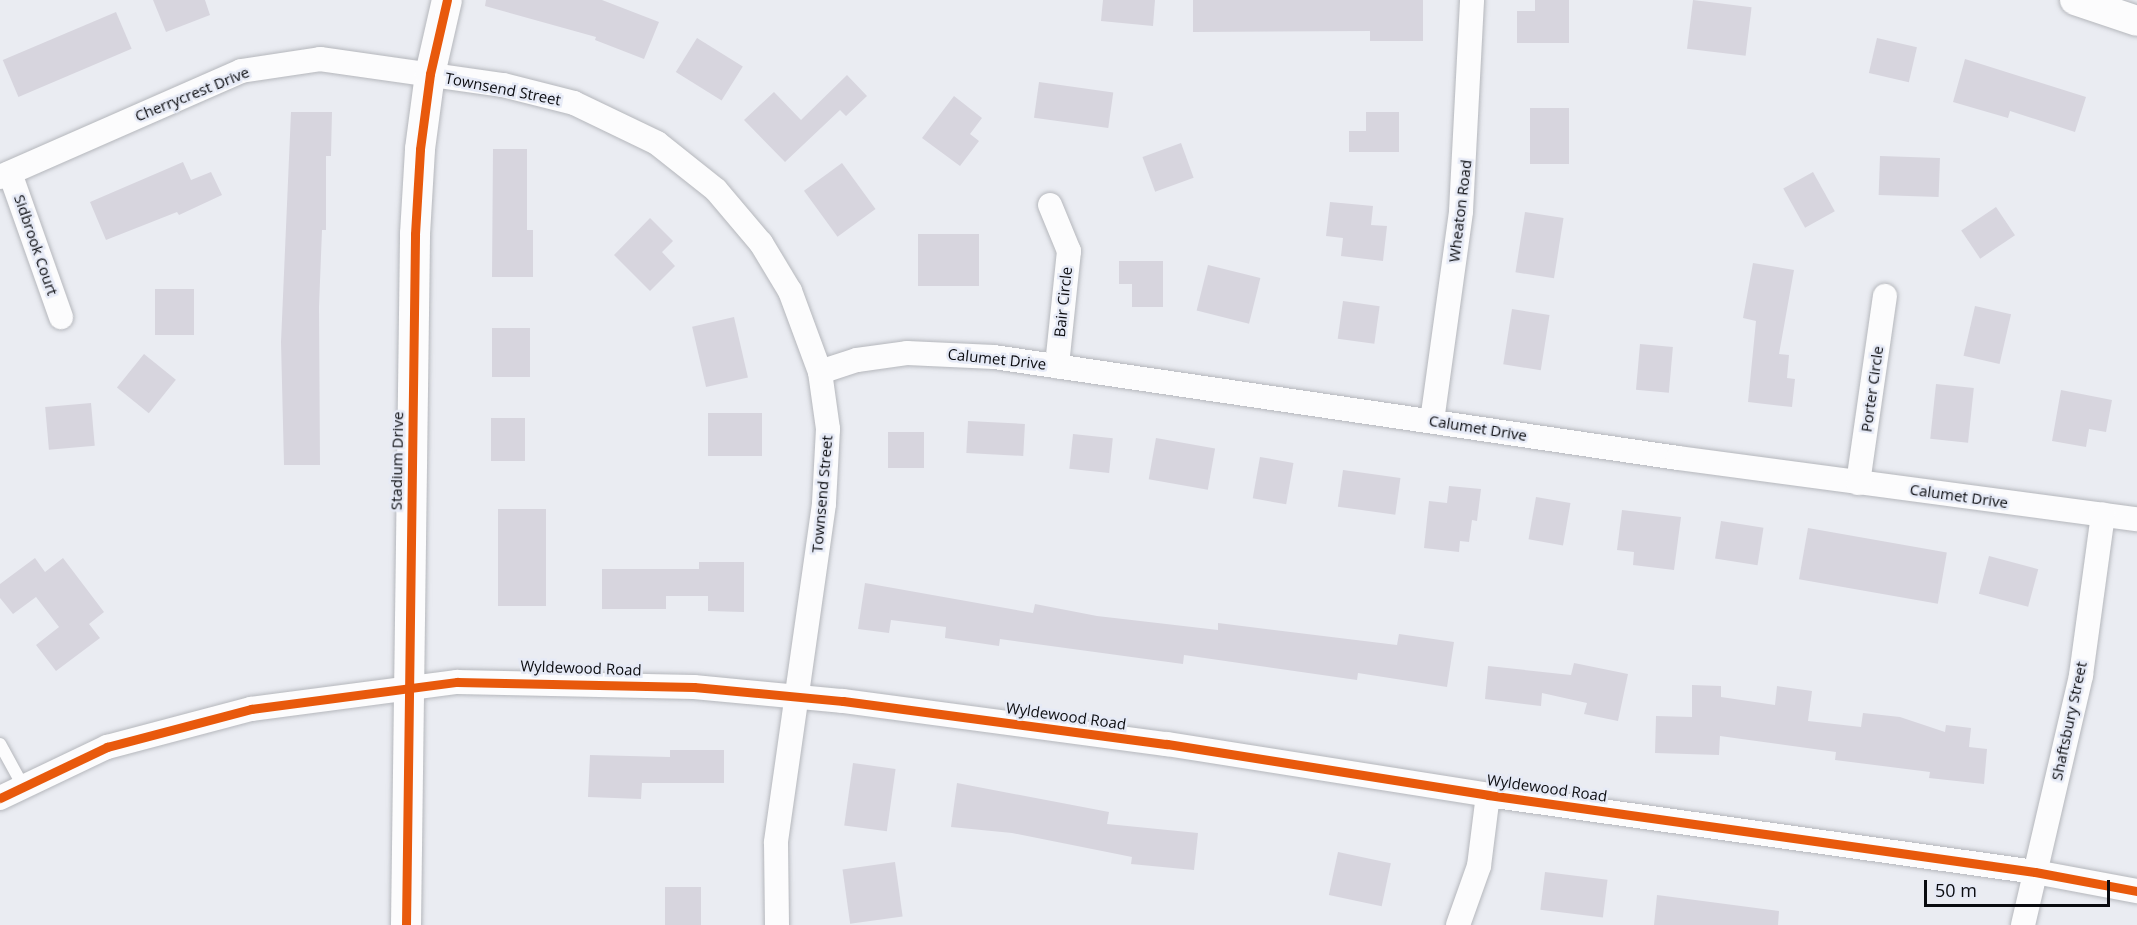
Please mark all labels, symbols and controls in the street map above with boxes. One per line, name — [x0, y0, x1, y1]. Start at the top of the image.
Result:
street label: Cherrycrest Drive — [132, 63, 252, 125]
street label: Townsend Street — [443, 69, 563, 109]
street label: Wheaton Road — [1445, 159, 1475, 263]
street label: Sidbrook Court — [10, 192, 62, 298]
street label: Bair Circle — [1050, 266, 1076, 338]
street label: Calumet Drive — [947, 345, 1047, 373]
street label: Porter Circle — [1857, 345, 1887, 433]
street label: Calumet Drive — [1428, 411, 1528, 445]
street label: Stadium Drive — [387, 412, 407, 510]
street label: Townsend Street — [808, 435, 836, 553]
street label: Calumet Drive — [1909, 480, 2009, 512]
street label: Wyldewood Road — [520, 657, 642, 679]
street label: Shaftsbury Street — [2048, 660, 2090, 782]
street label: Wyldewood Road — [1005, 699, 1127, 733]
street label: Wyldewood Road — [1486, 771, 1608, 805]
scale bar — [1927, 868, 2113, 906]
text: 50 m — [1935, 878, 1977, 902]

